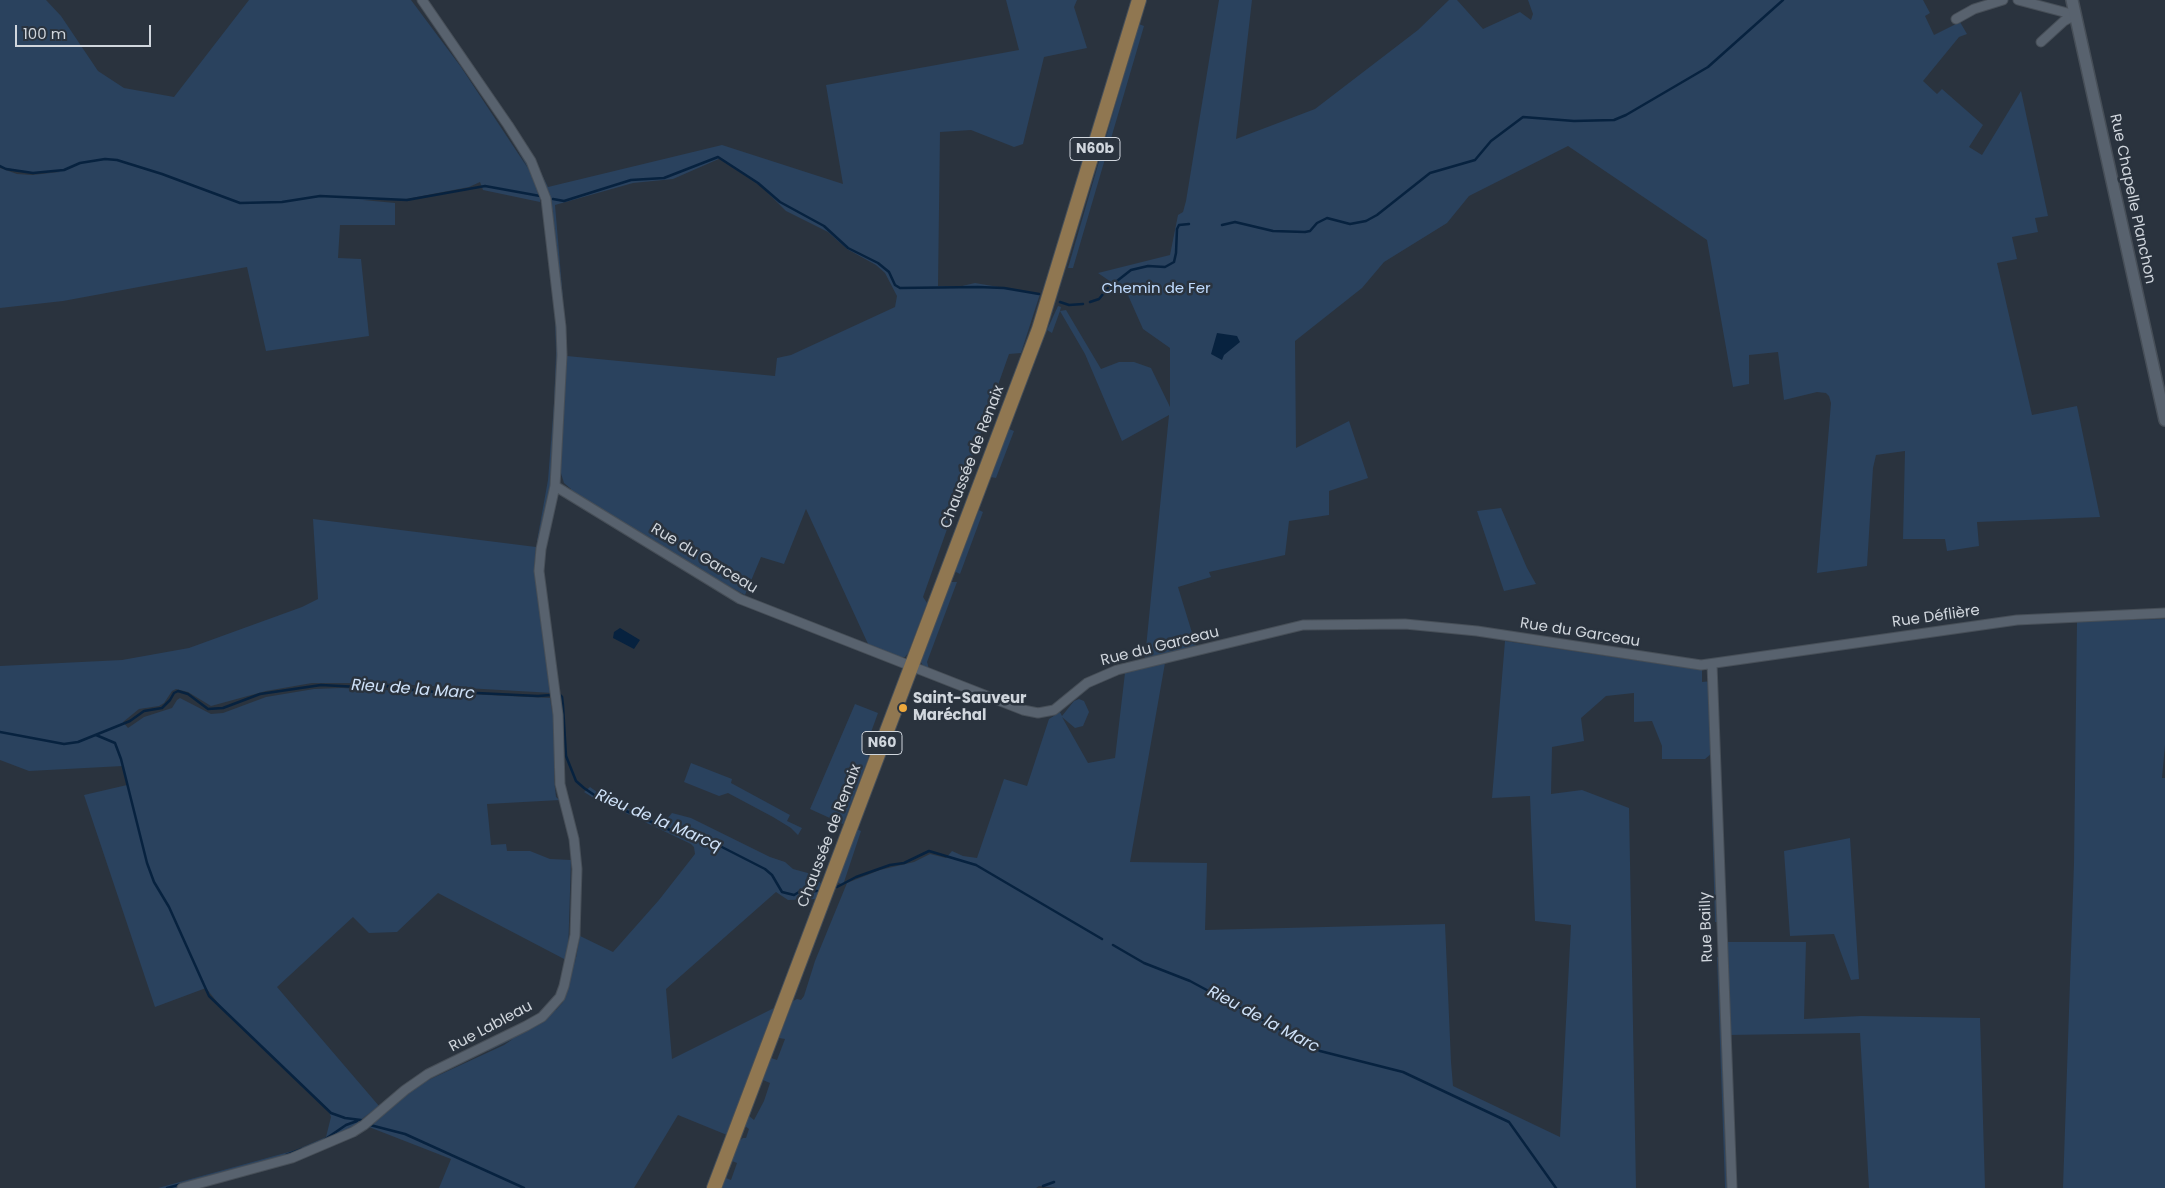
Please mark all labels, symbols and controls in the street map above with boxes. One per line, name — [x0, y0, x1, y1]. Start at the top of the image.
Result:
scale bar — [18, 15, 154, 47]
text: 100 m — [23, 23, 66, 44]
street label: Rue Chapelle Planchon — [2105, 112, 2159, 286]
road number: N60b — [1070, 138, 1120, 160]
park label: Chemin de Fer — [1101, 280, 1211, 298]
street label: Chaussée de Renaix — [937, 383, 1009, 531]
street label: Rue du Garceau — [647, 520, 761, 598]
street label: Rue Déflière — [1891, 602, 1981, 632]
street label: Rue du Garceau — [1519, 615, 1641, 651]
street label: Rue du Garceau — [1099, 624, 1221, 670]
water label: Rieu de la Marc — [351, 676, 475, 704]
place label: Saint-Sauveur Maréchal — [913, 690, 1026, 725]
marker: Saint-Sauveur Maréchal — [897, 702, 909, 714]
road number: N60 — [862, 731, 902, 754]
street label: Chaussée de Renaix — [794, 762, 866, 910]
water label: Rieu de la Marcq — [592, 786, 724, 856]
street label: Rue Bailly — [1697, 891, 1717, 963]
water label: Rieu de la Marc — [1204, 982, 1322, 1058]
street label: Rue Lableau — [446, 998, 536, 1056]

